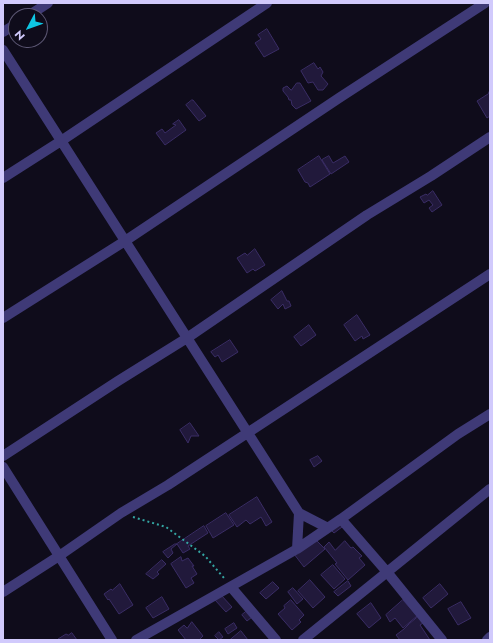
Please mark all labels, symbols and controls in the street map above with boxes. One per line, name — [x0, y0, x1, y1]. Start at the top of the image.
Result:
north arrow — [8, 8, 48, 48]
text: N — [11, 27, 29, 44]

